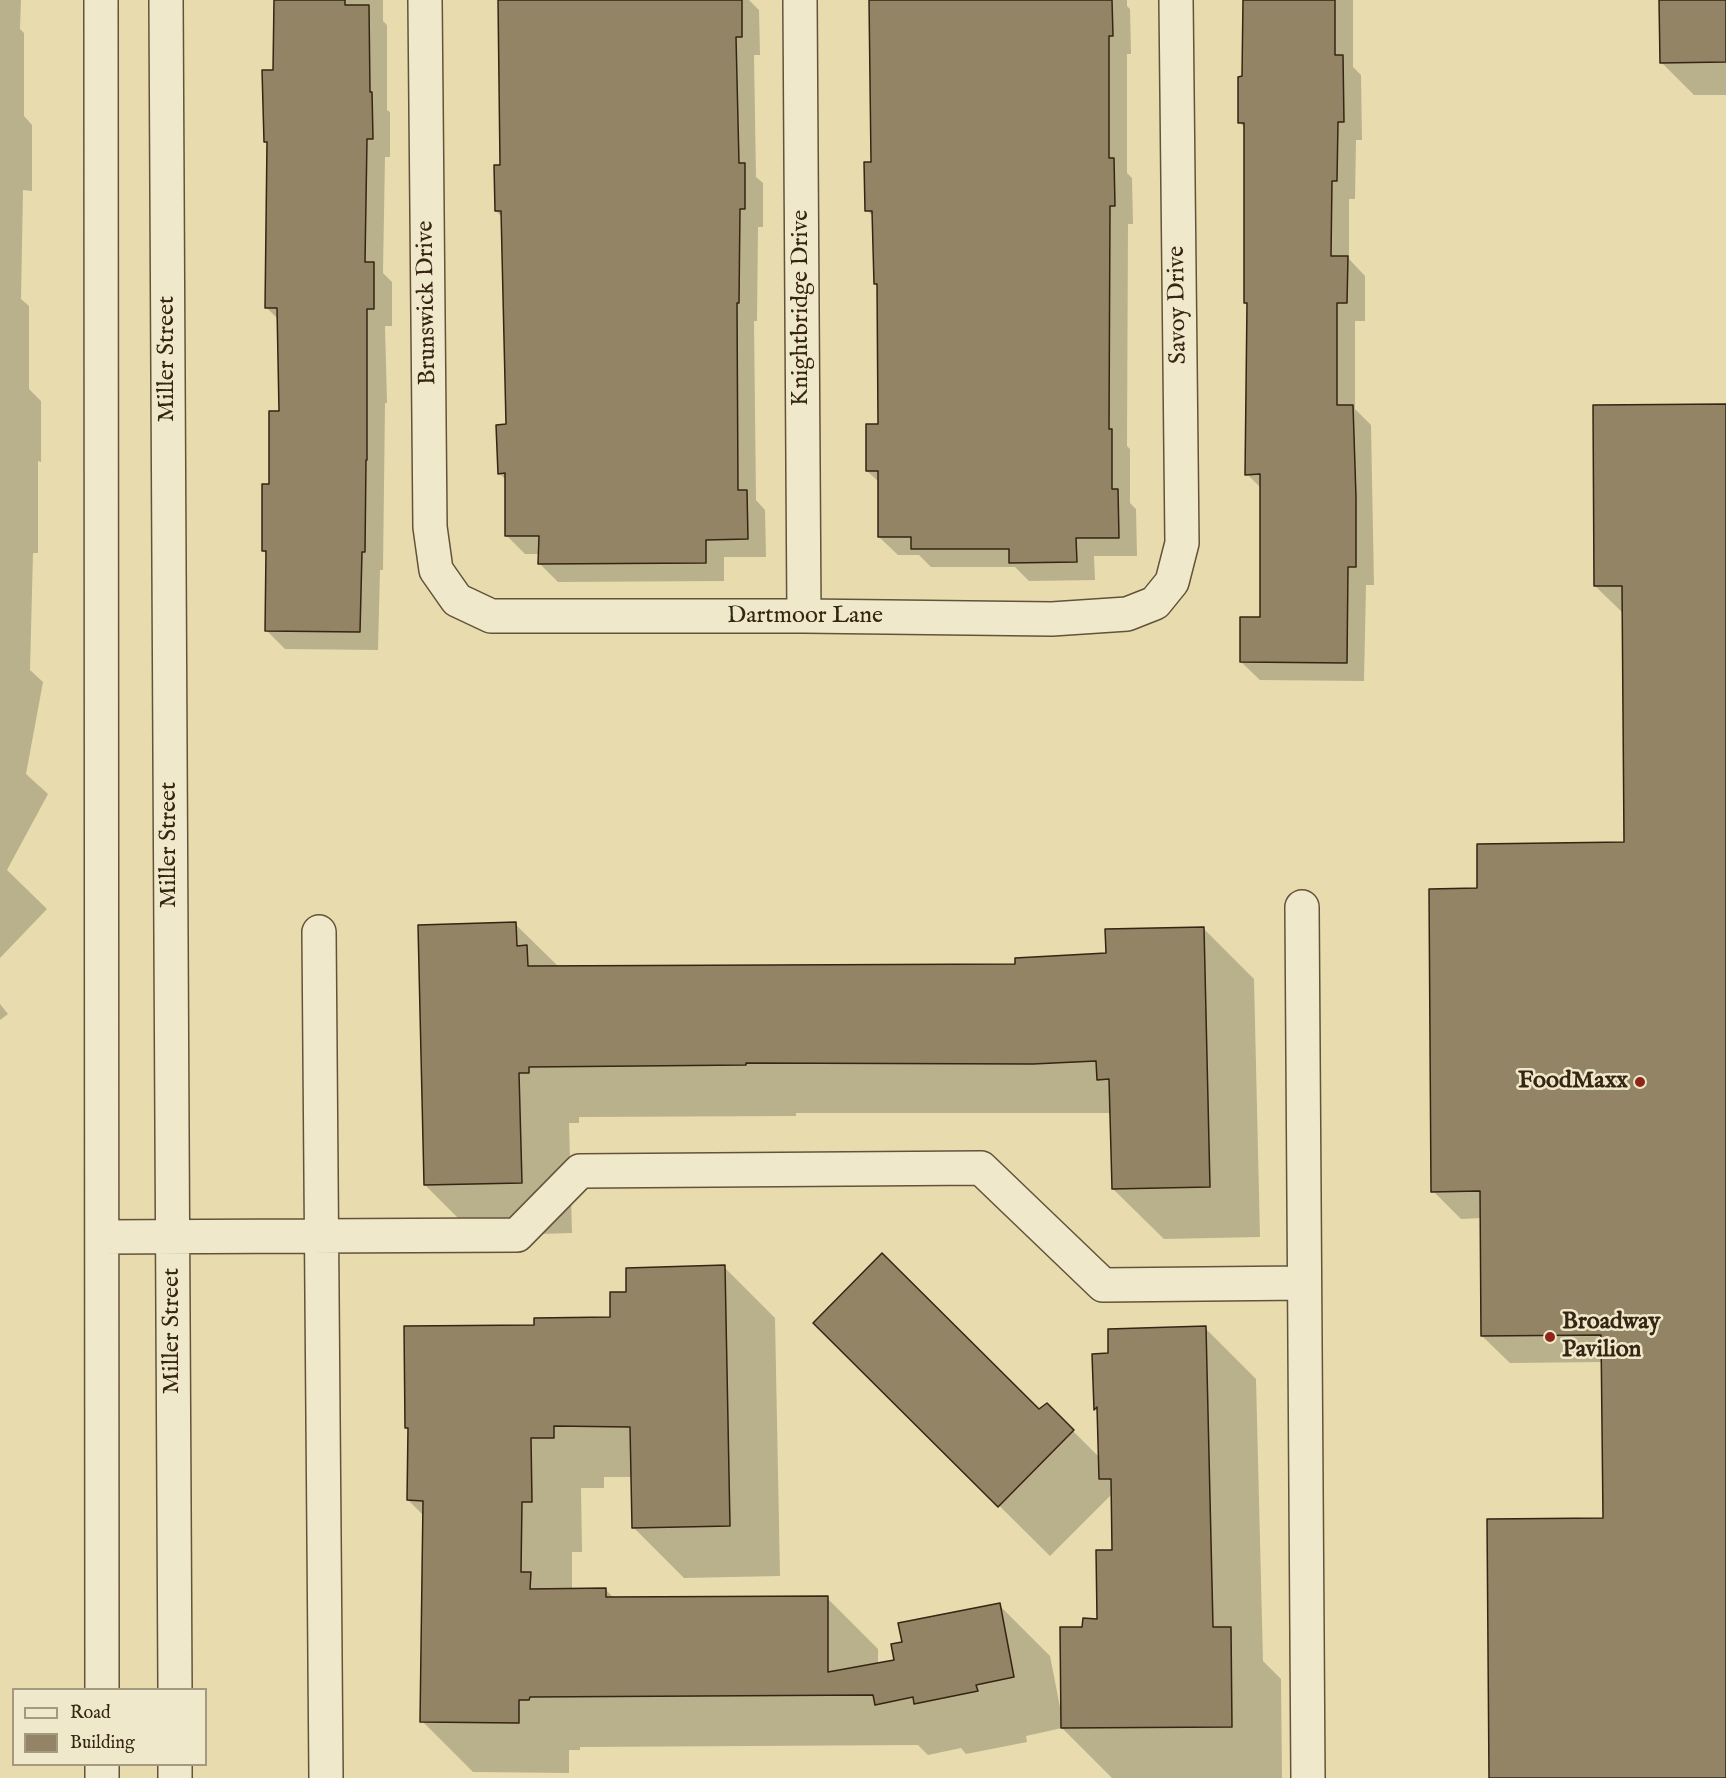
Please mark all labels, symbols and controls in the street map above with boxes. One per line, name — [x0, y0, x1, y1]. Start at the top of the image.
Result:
street label: Knightbridge Drive — [788, 210, 816, 406]
street label: Brunswick Drive — [412, 220, 444, 386]
street label: Savoy Drive — [1164, 245, 1194, 365]
street label: Miller Street — [154, 296, 182, 422]
street label: Dartmoor Lane — [727, 603, 883, 631]
street label: Miller Street — [156, 782, 184, 908]
place label: FoodMaxx — [1518, 1068, 1628, 1096]
marker: FoodMaxx — [1633, 1075, 1647, 1089]
street label: Miller Street — [159, 1268, 187, 1394]
place label: Broadway Pavilion — [1562, 1309, 1660, 1365]
marker: Broadway Pavilion — [1543, 1330, 1557, 1344]
legend — [12, 1688, 207, 1766]
text: Road — [70, 1702, 111, 1725]
text: Building — [70, 1732, 135, 1755]

